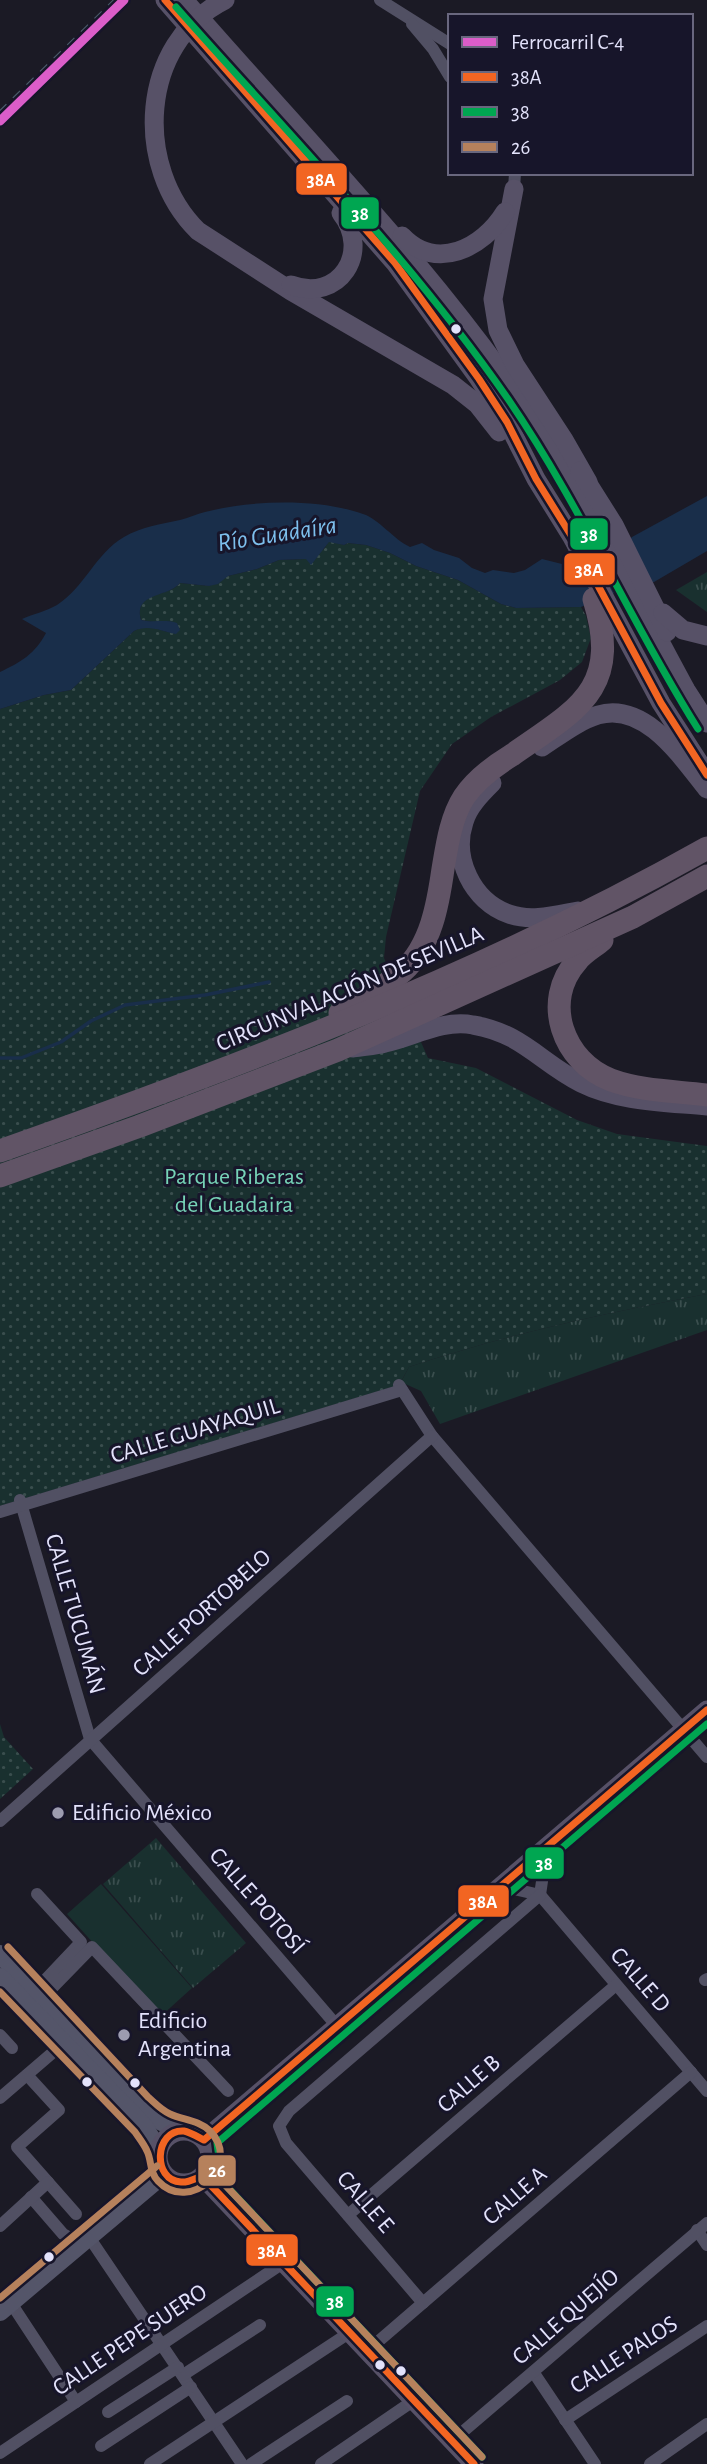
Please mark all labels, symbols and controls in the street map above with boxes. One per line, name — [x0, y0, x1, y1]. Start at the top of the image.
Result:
legend — [448, 14, 693, 175]
text: Ferrocarril C-4 — [511, 32, 624, 53]
text: 38A — [511, 67, 542, 88]
text: 38 — [511, 102, 530, 123]
text: 26 — [511, 137, 530, 158]
line badge: 38A — [295, 162, 348, 196]
text: 38A — [307, 171, 336, 190]
line badge: 38 — [340, 196, 380, 230]
text: 38 — [351, 205, 369, 224]
unlabelled marker — [449, 322, 463, 336]
water label: Río Guadaíra — [216, 512, 338, 556]
line badge: 38 — [569, 517, 609, 551]
text: 38 — [580, 526, 598, 545]
line badge: 38A — [563, 552, 616, 586]
text: 38A — [575, 561, 604, 580]
street label: CIRCUNVALACIÓN DE SEVILLA — [212, 920, 487, 1056]
park label: Parque Riberas del Guadaira — [164, 1165, 304, 1217]
street label: CALLE GUAYAQUIL — [108, 1394, 282, 1468]
street label: CALLE TUCUMÁN — [41, 1531, 111, 1697]
street label: CALLE PORTOBELO — [128, 1545, 276, 1681]
place label: Edificio México — [72, 1801, 212, 1825]
marker: Edificio México — [50, 1805, 66, 1821]
street label: CALLE POTOSÍ — [205, 1842, 311, 1959]
line badge: 38 — [524, 1846, 565, 1880]
text: 38 — [535, 1855, 553, 1874]
line badge: 38A — [457, 1884, 510, 1918]
text: 38A — [469, 1893, 498, 1912]
street label: CALLE D — [606, 1943, 674, 2017]
place label: Edificio Argentina — [138, 2009, 231, 2061]
marker: Edificio Argentina — [116, 2027, 132, 2043]
street label: CALLE B — [433, 2050, 505, 2118]
unlabelled marker — [80, 2075, 94, 2089]
unlabelled marker — [128, 2076, 142, 2090]
line badge: 26 — [197, 2154, 237, 2187]
text: 26 — [208, 2162, 226, 2181]
street label: CALLE A — [479, 2162, 552, 2230]
street label: CALLE E — [332, 2166, 398, 2238]
line badge: 38A — [245, 2233, 299, 2267]
text: 38A — [258, 2242, 287, 2261]
unlabelled marker — [42, 2250, 56, 2264]
street label: CALLE QUEJÍO — [507, 2263, 624, 2370]
street label: CALLE PEPE SUERO — [49, 2280, 211, 2400]
line badge: 38 — [315, 2285, 355, 2318]
text: 38 — [326, 2293, 344, 2312]
street label: CALLE PALOS — [566, 2312, 682, 2398]
unlabelled marker — [373, 2358, 387, 2372]
unlabelled marker — [394, 2364, 408, 2378]

